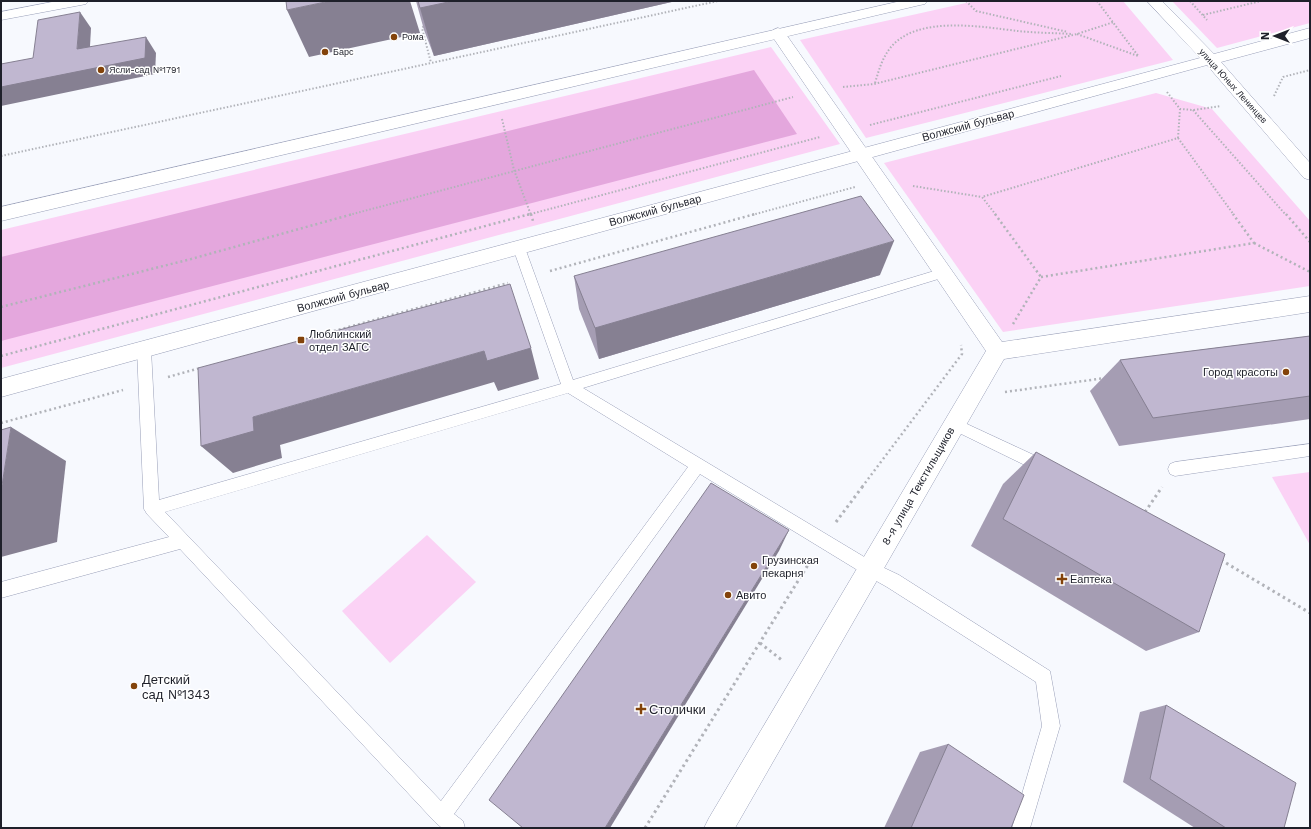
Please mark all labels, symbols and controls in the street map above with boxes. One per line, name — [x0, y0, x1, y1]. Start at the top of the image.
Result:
north arrow — [1255, 16, 1295, 56]
marker: Рома — [389, 32, 399, 42]
place label: Рома — [402, 32, 424, 42]
text: N — [1259, 32, 1272, 40]
marker: Барс — [320, 47, 330, 57]
place label: Барс — [333, 47, 354, 57]
street label: улица Юных Ленинцев — [1197, 47, 1269, 125]
marker: Ясли-сад №1791 — [96, 65, 106, 75]
place label: Ясли-сад №1791 — [109, 65, 180, 75]
street label: Волжский бульвар — [921, 107, 1016, 144]
street label: Волжский бульвар — [608, 192, 703, 229]
street label: Волжский бульвар — [296, 278, 391, 315]
place label: Люблинский отдел ЗАГС — [309, 328, 372, 354]
marker: Люблинский отдел ЗАГС — [296, 335, 306, 345]
place label: Город красоты — [1203, 366, 1278, 379]
marker: Город красоты — [1281, 367, 1291, 377]
street label: 8-я улица Текстильщиков — [879, 425, 958, 548]
place label: Грузинская пекарня — [762, 554, 819, 580]
marker: Грузинская пекарня — [749, 561, 759, 571]
place label: Еаптека — [1070, 573, 1112, 586]
marker: Еаптека — [1057, 574, 1067, 584]
place label: Авито — [736, 589, 766, 602]
marker: Авито — [723, 590, 733, 600]
place label: Детский сад №1343 — [142, 672, 210, 702]
marker: Детский сад №1343 — [129, 681, 139, 691]
place label: Столички — [649, 702, 706, 717]
marker: Столички — [636, 704, 646, 714]

